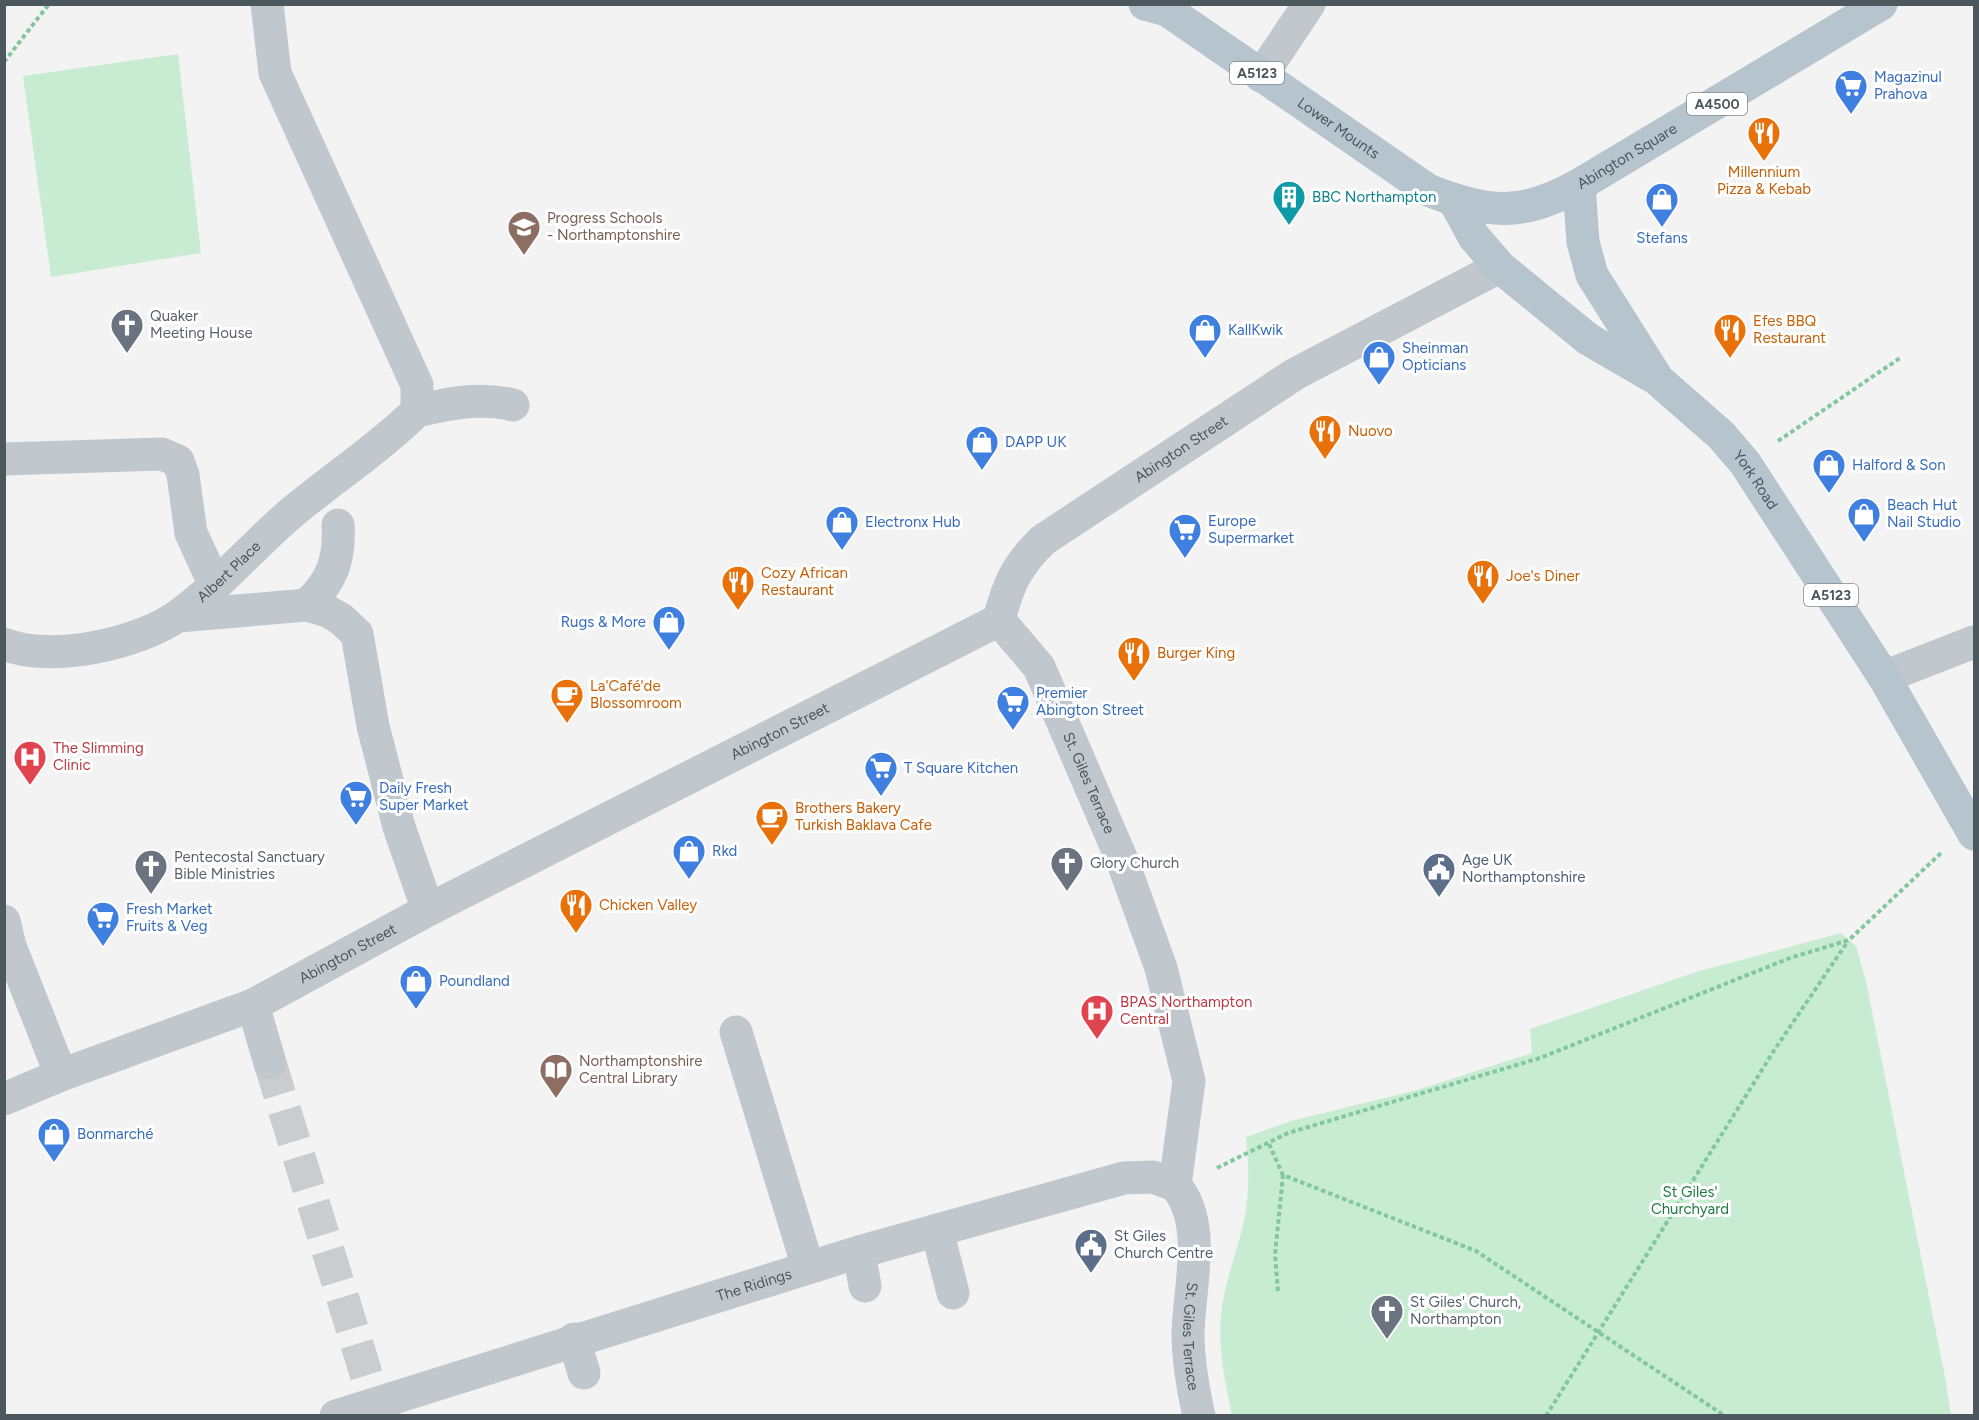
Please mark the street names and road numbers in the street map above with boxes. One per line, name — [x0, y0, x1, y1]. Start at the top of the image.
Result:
road number: A5123 — [1230, 62, 1284, 84]
road number: A4500 — [1687, 93, 1747, 115]
street label: Lower Mounts — [1294, 94, 1383, 163]
street label: Abington Square — [1574, 119, 1680, 193]
street label: Abington Street — [1131, 412, 1231, 486]
street label: York Road — [1729, 447, 1782, 513]
street label: Albert Place — [193, 537, 264, 606]
road number: A5123 — [1804, 584, 1858, 606]
street label: Abington Street — [728, 699, 832, 764]
street label: St. Giles Terrace — [1059, 730, 1119, 836]
street label: Abington Street — [296, 920, 400, 987]
street label: The Ridings — [714, 1265, 794, 1305]
street label: St. Giles Terrace — [1179, 1281, 1203, 1392]

